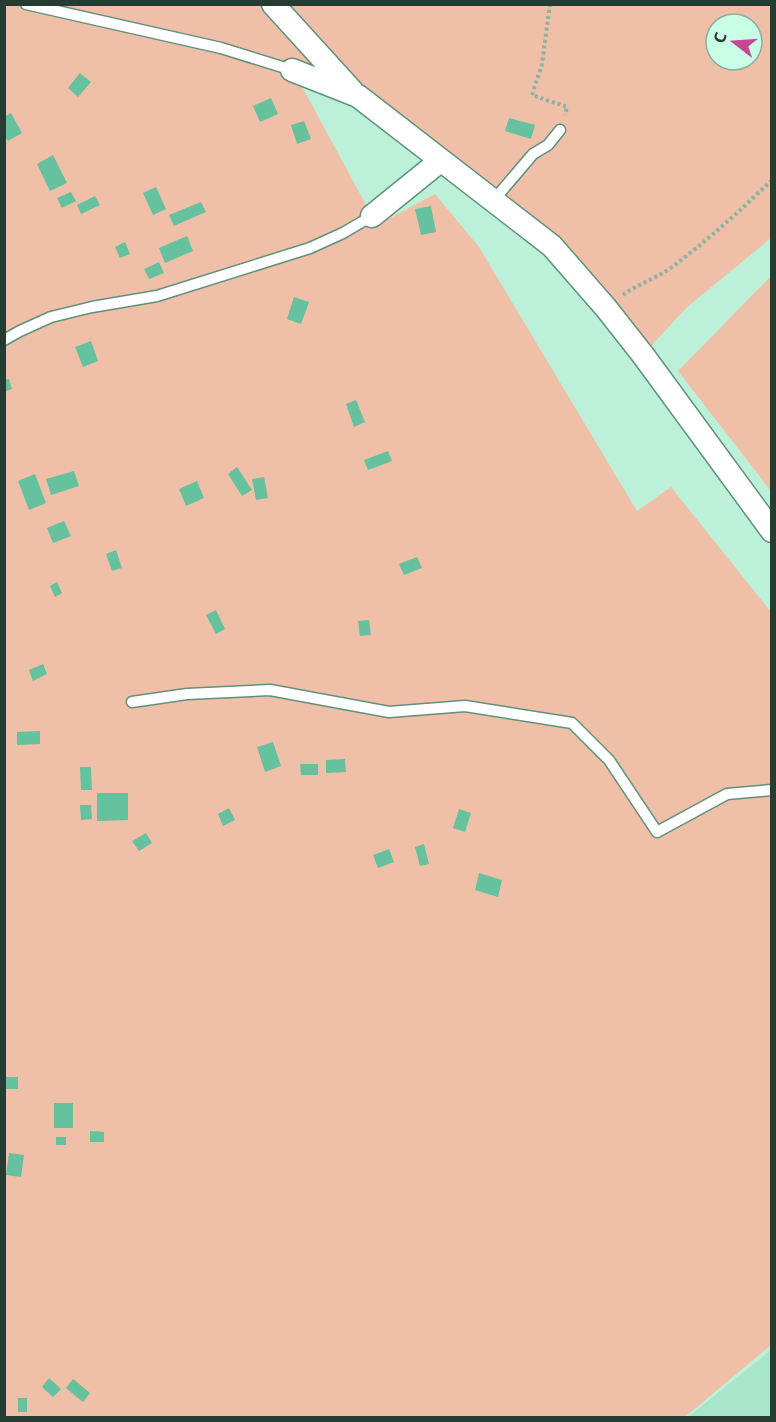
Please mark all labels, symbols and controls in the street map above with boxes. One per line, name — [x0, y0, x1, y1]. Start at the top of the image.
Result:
north arrow — [704, 12, 764, 72]
text: С — [708, 29, 732, 46]

